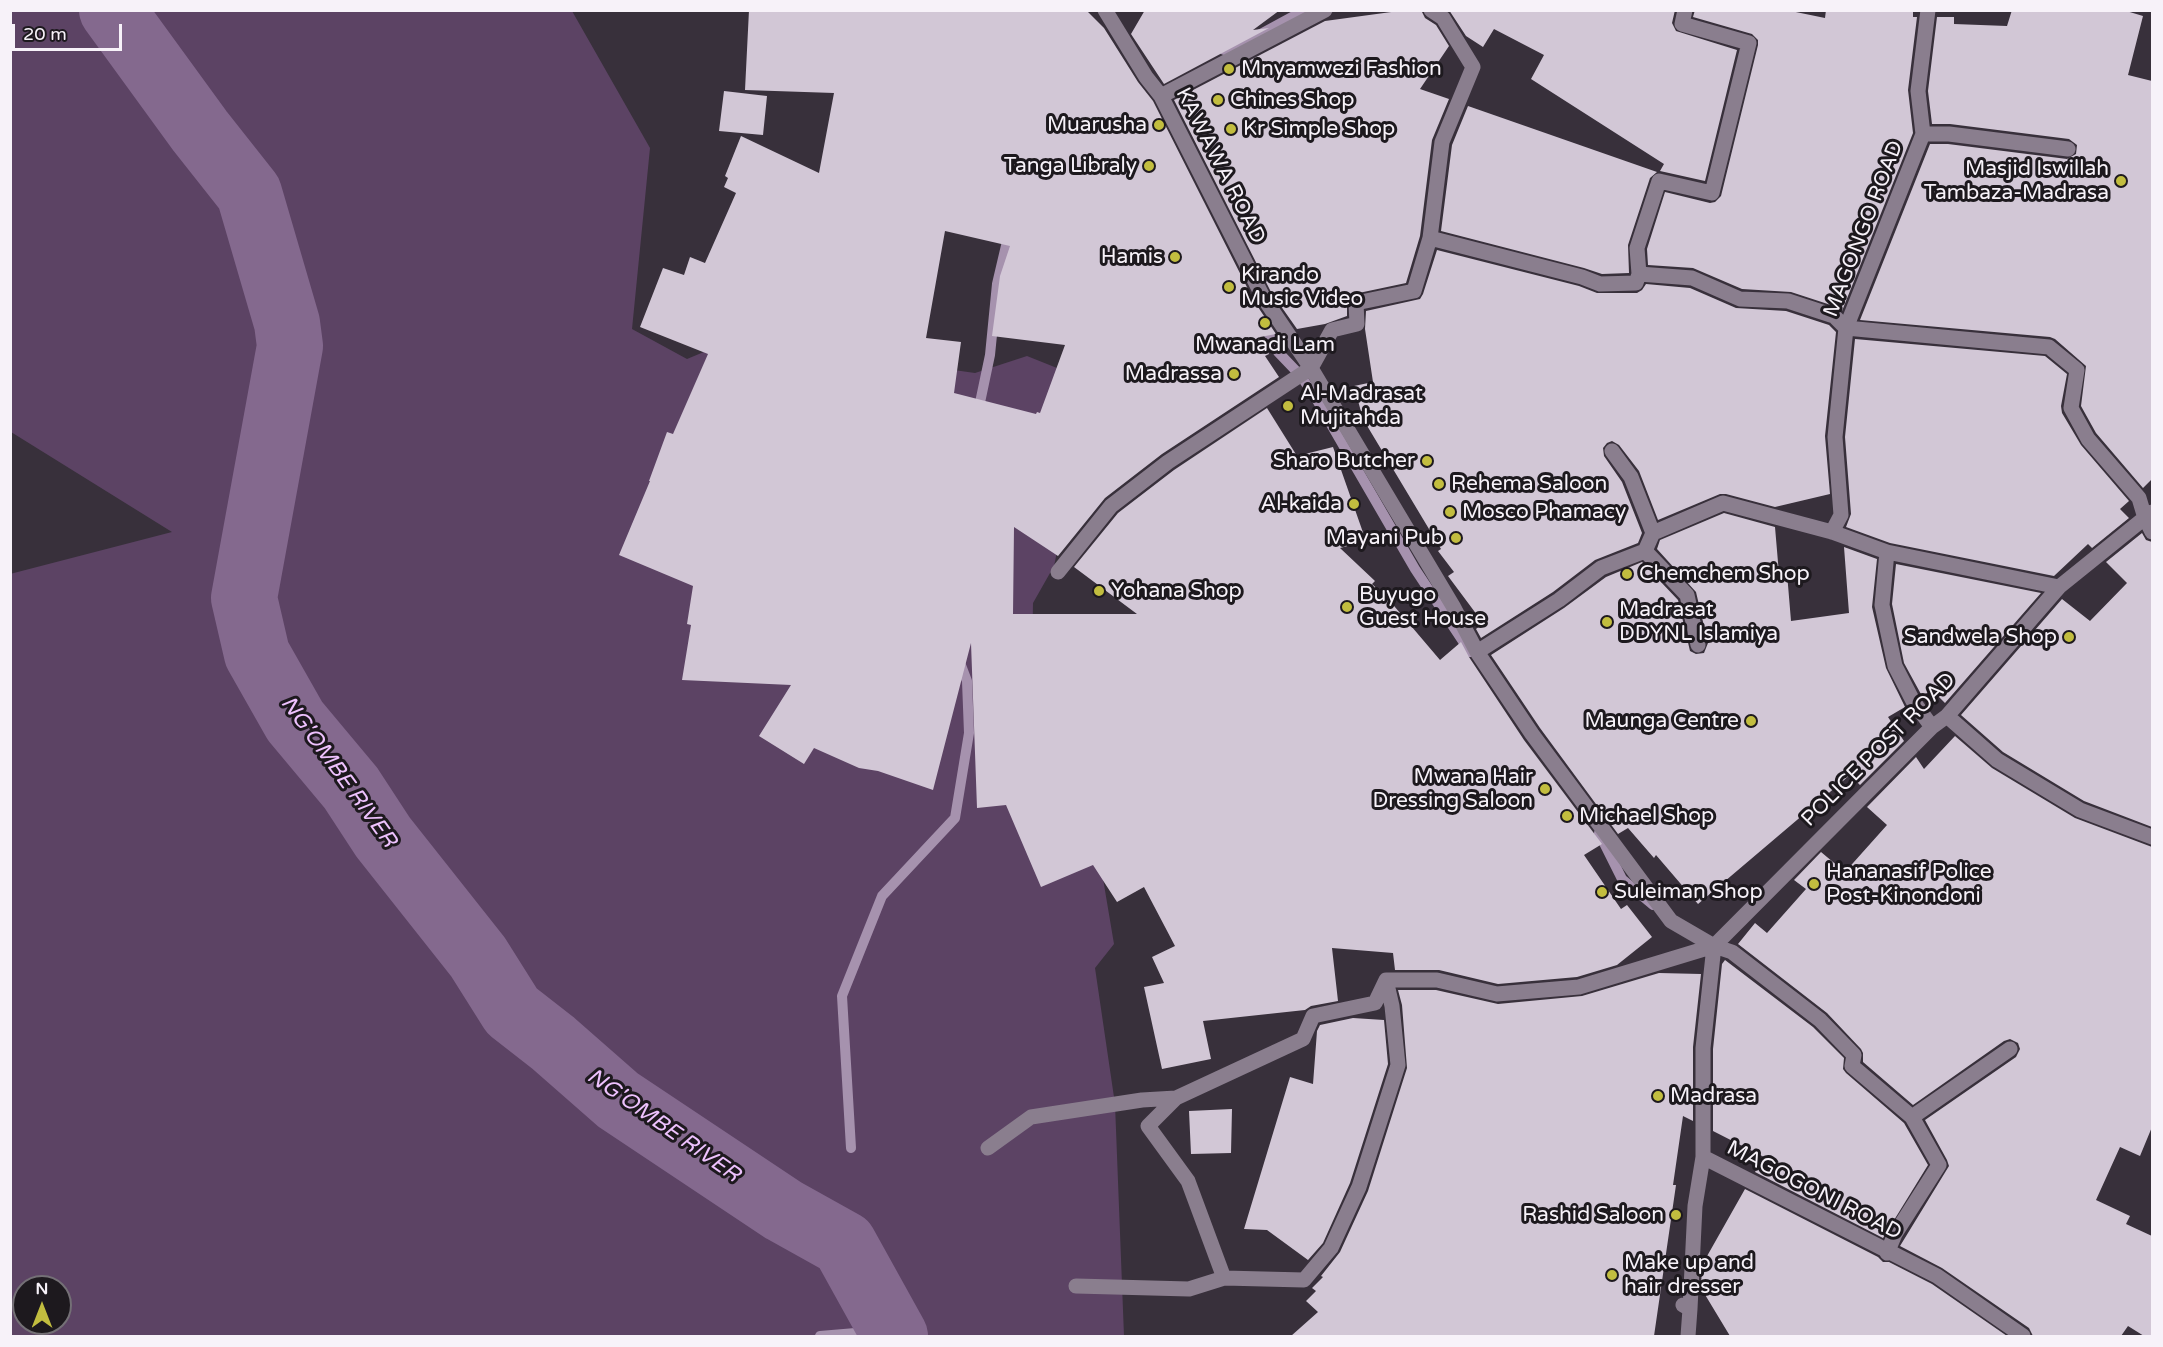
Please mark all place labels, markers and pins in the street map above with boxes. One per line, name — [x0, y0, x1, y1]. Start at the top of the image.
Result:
place label: Mnyamwezi Fashion — [1241, 56, 1442, 82]
marker: Mnyamwezi Fashion — [1222, 62, 1236, 76]
place label: Chines Shop — [1230, 87, 1354, 113]
marker: Chines Shop — [1211, 93, 1225, 107]
place label: Muarusha — [1047, 112, 1147, 138]
place label: Kr Simple Shop — [1243, 116, 1395, 142]
marker: Muarusha — [1152, 118, 1166, 132]
marker: Kr Simple Shop — [1224, 122, 1238, 136]
place label: Tanga Libraly — [1004, 153, 1137, 179]
place label: Masjid Iswillah Tambaza-Madrasa — [1924, 156, 2109, 206]
marker: Tanga Libraly — [1142, 159, 1156, 173]
marker: Masjid Iswillah Tambaza-Madrasa — [2114, 174, 2128, 188]
place label: Hamis — [1101, 244, 1163, 270]
marker: Hamis — [1168, 250, 1182, 264]
place label: Kirando Music Video — [1241, 262, 1363, 312]
marker: Kirando Music Video — [1222, 280, 1236, 294]
marker: Mwanadi Lam — [1258, 316, 1272, 330]
place label: Mwanadi Lam — [1195, 332, 1335, 358]
place label: Madrassa — [1125, 361, 1222, 387]
marker: Madrassa — [1227, 367, 1241, 381]
place label: Al-Madrasat Mujitahda — [1300, 381, 1423, 431]
marker: Al-Madrasat Mujitahda — [1281, 399, 1295, 413]
place label: Sharo Butcher — [1273, 448, 1415, 474]
marker: Sharo Butcher — [1420, 454, 1434, 468]
place label: Rehema Saloon — [1451, 471, 1607, 497]
marker: Rehema Saloon — [1432, 477, 1446, 491]
place label: Al-kaida — [1261, 491, 1342, 517]
marker: Al-kaida — [1347, 497, 1361, 511]
place label: Mosco Phamacy — [1462, 499, 1626, 525]
marker: Mosco Phamacy — [1443, 505, 1457, 519]
place label: Mayani Pub — [1326, 525, 1444, 551]
marker: Mayani Pub — [1449, 531, 1463, 545]
place label: Chemchem Shop — [1639, 561, 1810, 587]
marker: Chemchem Shop — [1620, 567, 1634, 581]
place label: Yohana Shop — [1111, 578, 1242, 604]
place label: Buyugo Guest House — [1359, 582, 1486, 632]
marker: Yohana Shop — [1092, 584, 1106, 598]
place label: Madrasat DDYNL Islamiya — [1619, 597, 1778, 647]
marker: Buyugo Guest House — [1340, 600, 1354, 614]
marker: Madrasat DDYNL Islamiya — [1600, 615, 1614, 629]
place label: Sandwela Shop — [1904, 624, 2057, 650]
marker: Sandwela Shop — [2062, 630, 2076, 644]
place label: Maunga Centre — [1585, 708, 1739, 734]
marker: Maunga Centre — [1744, 714, 1758, 728]
place label: Mwana Hair Dressing Saloon — [1373, 764, 1533, 814]
marker: Mwana Hair Dressing Saloon — [1538, 782, 1552, 796]
place label: Michael Shop — [1579, 803, 1714, 829]
marker: Michael Shop — [1560, 809, 1574, 823]
place label: Hananasif Police Post-Kinondoni — [1826, 859, 1992, 909]
marker: Hananasif Police Post-Kinondoni — [1807, 877, 1821, 891]
place label: Suleiman Shop — [1614, 879, 1763, 905]
marker: Suleiman Shop — [1595, 885, 1609, 899]
place label: Madrasa — [1670, 1083, 1757, 1109]
marker: Madrasa — [1651, 1089, 1665, 1103]
place label: Rashid Saloon — [1522, 1202, 1664, 1228]
marker: Rashid Saloon — [1669, 1208, 1683, 1222]
place label: Make up and hair dresser — [1624, 1250, 1754, 1300]
marker: Make up and hair dresser — [1605, 1268, 1619, 1282]

